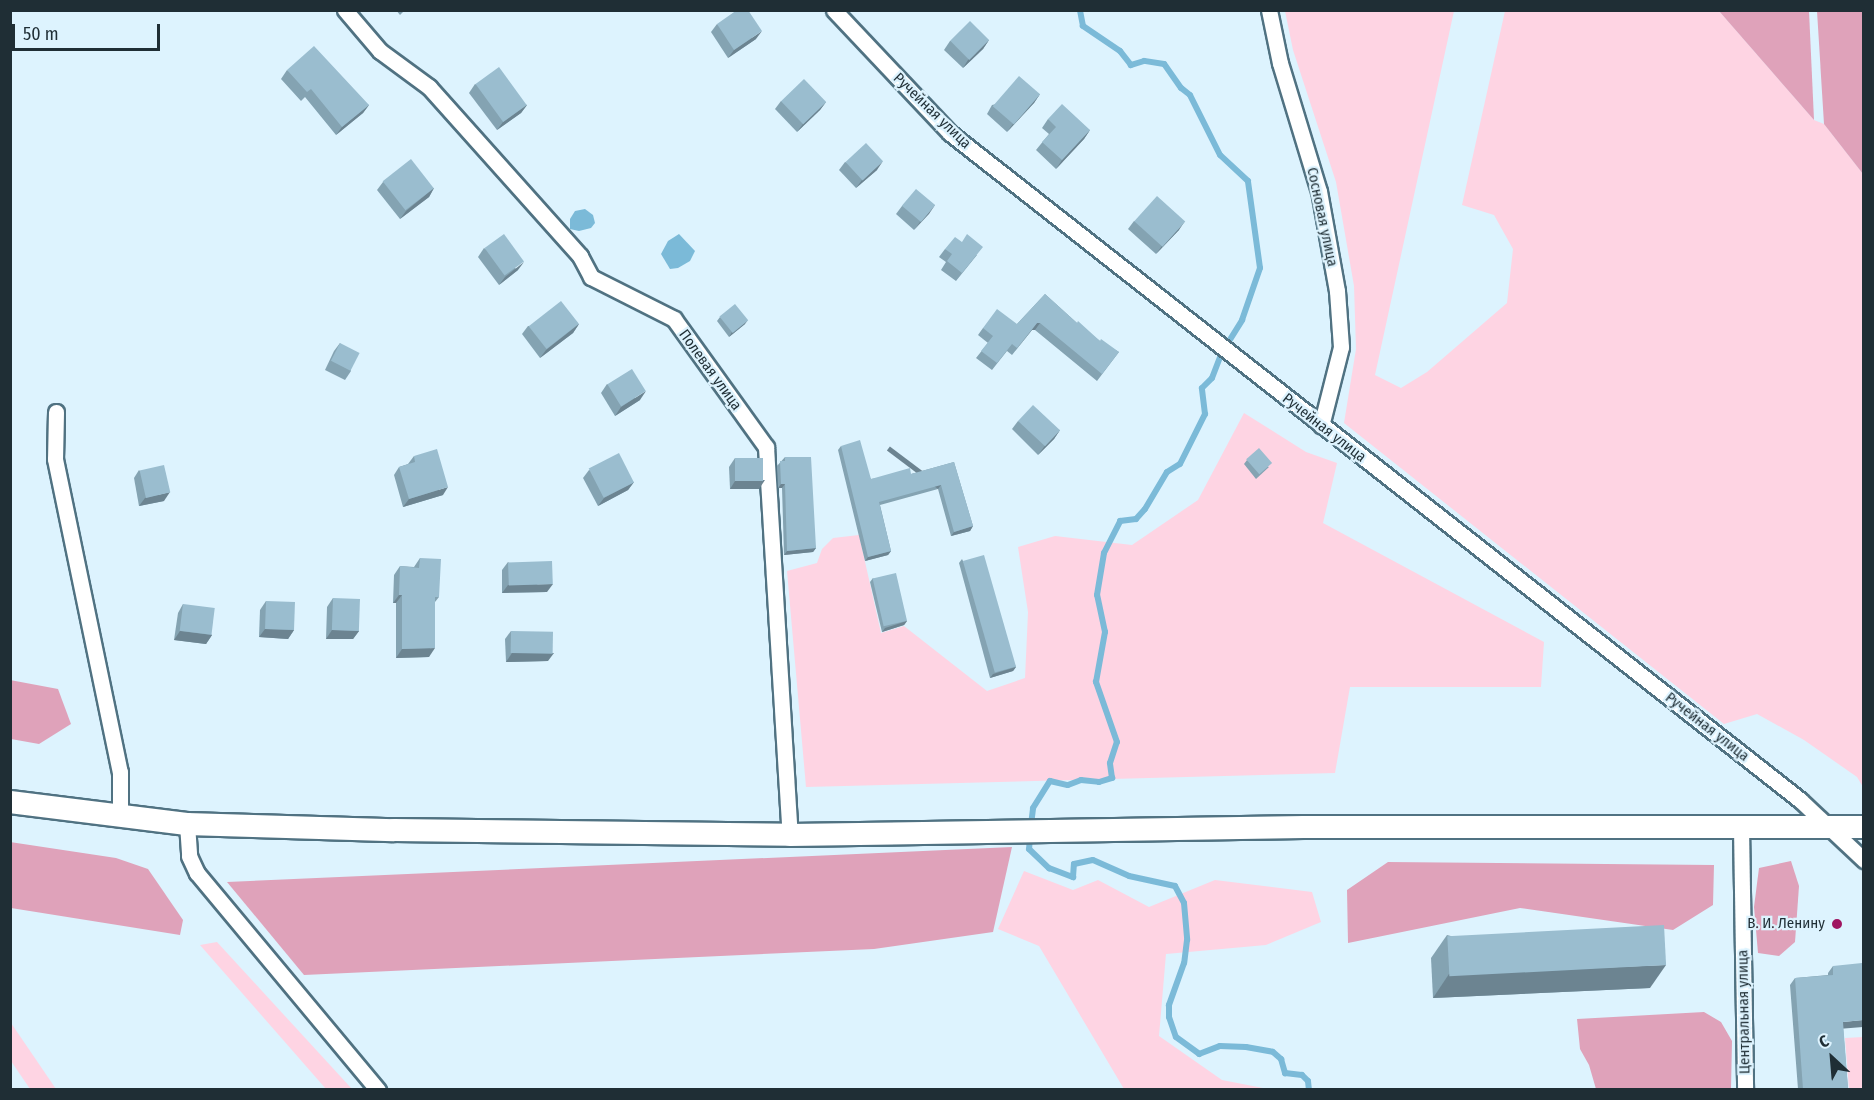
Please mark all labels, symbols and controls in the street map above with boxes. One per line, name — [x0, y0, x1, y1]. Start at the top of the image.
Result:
scale bar — [15, 12, 164, 50]
text: 50 m — [23, 23, 59, 45]
street label: Ручейная улица — [889, 69, 975, 153]
street label: Сосновая улица — [1303, 166, 1341, 268]
street label: Полевая улица — [675, 326, 745, 414]
street label: Ручейная улица — [1279, 390, 1369, 466]
street label: Ручейная улица — [1662, 689, 1752, 765]
place label: В. И. Ленину — [1747, 915, 1825, 933]
marker: В. И. Ленину — [1830, 917, 1844, 931]
street label: Центральная улица — [1734, 950, 1754, 1074]
north arrow — [1802, 1028, 1862, 1088]
text: С — [1816, 1031, 1832, 1052]

